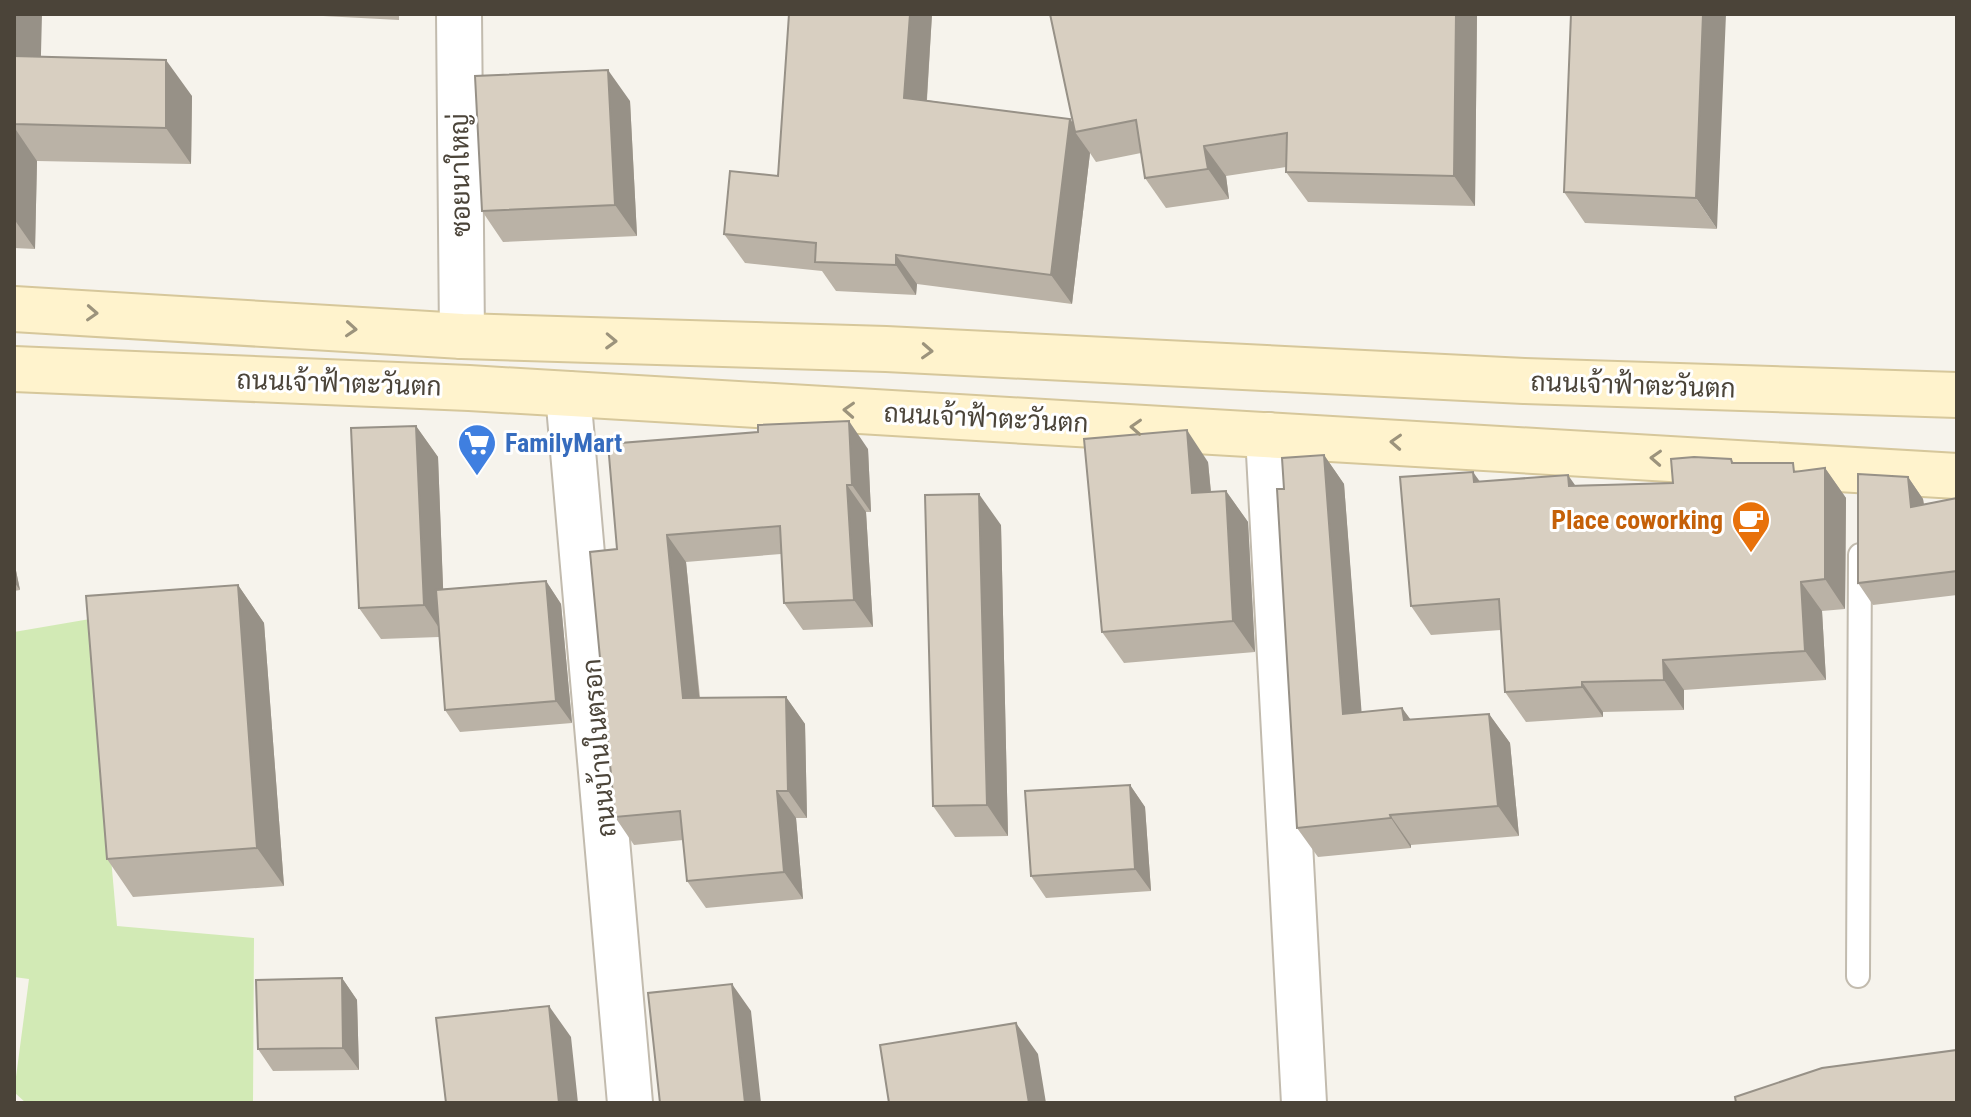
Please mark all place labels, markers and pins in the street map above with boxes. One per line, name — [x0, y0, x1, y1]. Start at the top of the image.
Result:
supermarket icon: FamilyMart — [456, 422, 498, 477]
place label: FamilyMart — [505, 428, 622, 458]
cafe icon: Place coworking — [1730, 499, 1772, 554]
place label: Place coworking — [1551, 505, 1723, 535]

